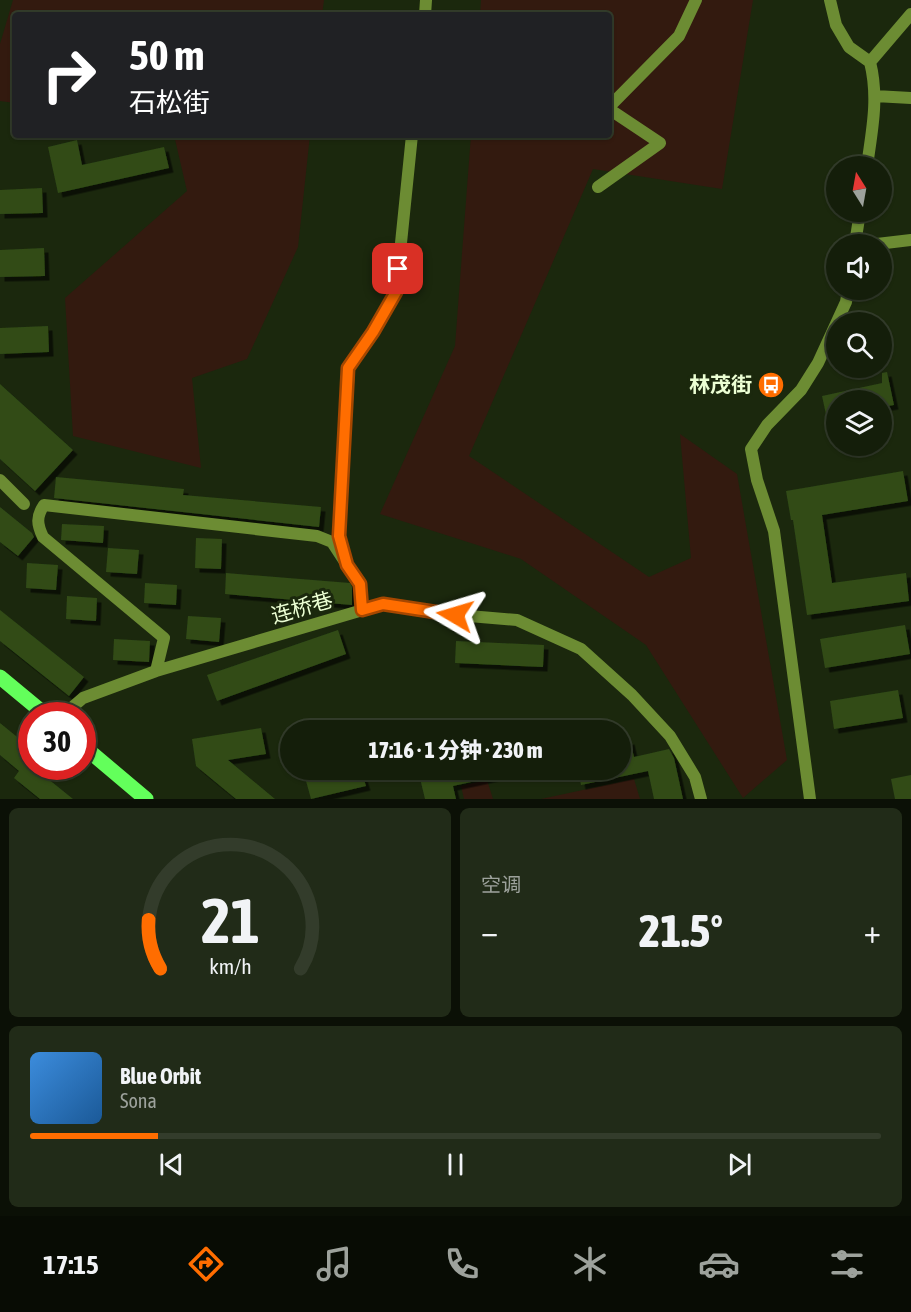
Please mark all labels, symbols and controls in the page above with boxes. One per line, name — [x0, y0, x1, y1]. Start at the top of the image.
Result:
text: 50 m — [129, 31, 204, 79]
icon: right — [30, 36, 108, 114]
text: 石松街 — [129, 87, 210, 118]
north arrow — [826, 156, 892, 222]
map controls — [826, 156, 892, 456]
button: sound — [826, 234, 892, 300]
pin — [372, 243, 423, 294]
icon: arrive — [381, 252, 414, 285]
button: search — [826, 312, 892, 378]
bus stop icon: 林茂街 — [756, 370, 786, 400]
place label: 林茂街 — [689, 372, 752, 396]
button: layers — [826, 390, 892, 456]
position arrow — [423, 583, 487, 647]
street label: 连桥巷 — [268, 587, 335, 627]
speed limit sign: 30 — [18, 702, 96, 780]
text: 17:16 · 1 分钟 · 230 m — [369, 737, 542, 763]
text: 空调 — [481, 873, 521, 896]
text: 21 — [201, 885, 259, 956]
text: 21.5° — [639, 905, 723, 957]
text: − — [481, 912, 498, 950]
text: + — [864, 912, 881, 950]
text: km/h — [209, 955, 251, 980]
text: Blue Orbit — [120, 1063, 201, 1089]
text: Sona — [120, 1089, 157, 1112]
icon: previous — [155, 1148, 188, 1181]
icon: pause — [439, 1148, 472, 1181]
icon: next — [723, 1148, 756, 1181]
icon: directions — [185, 1243, 227, 1285]
icon: music — [313, 1243, 355, 1285]
icon: phone — [441, 1243, 483, 1285]
icon: climate — [569, 1243, 611, 1285]
icon: car — [698, 1243, 740, 1285]
icon: filters — [826, 1243, 868, 1285]
text: 17:15 — [43, 1249, 99, 1280]

